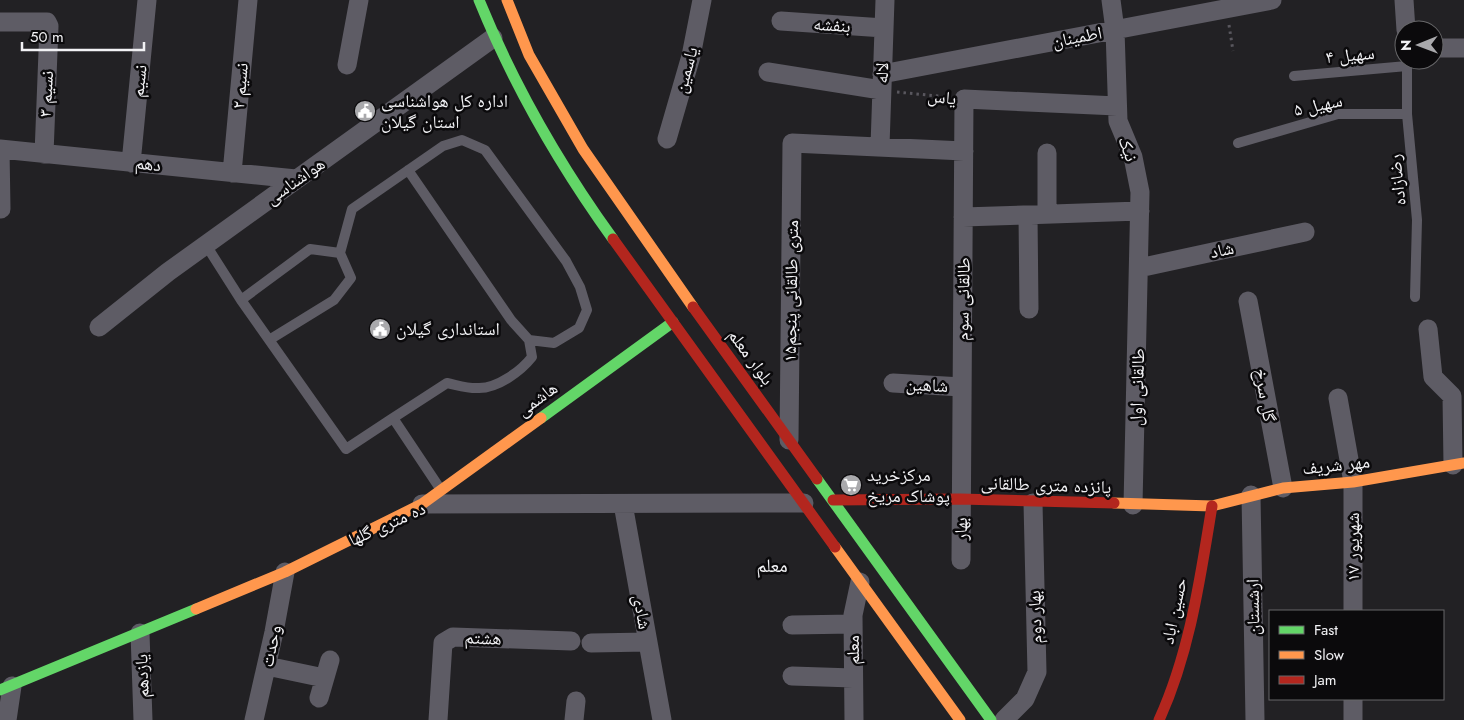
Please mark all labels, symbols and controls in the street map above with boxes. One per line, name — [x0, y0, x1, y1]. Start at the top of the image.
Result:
street label: بنفشه — [813, 11, 852, 39]
street label: اطمینان — [1050, 19, 1104, 55]
scale bar — [22, 20, 145, 52]
north arrow — [1394, 20, 1444, 70]
text: 50 m — [30, 26, 64, 48]
text: N — [1396, 39, 1416, 51]
street label: سهیل ۴ — [1324, 40, 1376, 70]
street label: یاسمین — [667, 44, 705, 96]
street label: نسیم ٢ — [225, 62, 255, 110]
street label: لاله — [869, 62, 895, 84]
street label: نسیم — [124, 63, 154, 99]
street label: نسیم ۳ — [32, 70, 60, 118]
street label: یاس — [926, 82, 958, 112]
street label: سهیل ۵ — [1291, 87, 1345, 123]
place label: اداره کل هواشناسی استان گیلان — [381, 88, 508, 135]
public building icon: اداره کل هواشناسی استان گیلان — [353, 99, 377, 123]
street label: نیک — [1111, 133, 1145, 165]
street label: دهم — [134, 150, 162, 178]
street label: هواشناسی — [260, 151, 330, 211]
street label: رضازاده — [1381, 153, 1413, 207]
street label: ۱۵متری طالقانی پنجم — [777, 220, 805, 362]
street label: شاد — [1208, 235, 1236, 265]
street label: طالقانی سوم — [949, 257, 977, 341]
place label: استانداری گیلان — [396, 316, 500, 342]
public building icon: استانداری گیلان — [368, 317, 392, 341]
street label: بلوار معلم — [722, 323, 780, 391]
street label: طالقانی اول — [1123, 348, 1151, 426]
street label: گل سرخ — [1248, 366, 1283, 424]
street label: شاهین — [905, 371, 949, 399]
street label: هاشمی — [511, 375, 563, 423]
street label: مهر شریف — [1301, 449, 1371, 481]
place label: مرکزخرید پوشاک مریخ — [867, 462, 950, 509]
street label: پانزده متری طالقانی — [980, 470, 1112, 500]
supermarket icon: مرکزخرید پوشاک مریخ — [839, 473, 863, 497]
street label: ده متری گلها — [344, 495, 430, 553]
street label: ۱۷ شهریور — [1340, 512, 1366, 582]
street label: بهار — [948, 517, 974, 542]
district label: معلم — [756, 552, 788, 579]
street label: حسین اباد — [1154, 576, 1194, 646]
street label: ارشستان — [1240, 578, 1266, 636]
street label: بهار دوم — [1021, 590, 1049, 644]
street label: شادی — [626, 593, 658, 631]
legend — [1269, 610, 1444, 700]
text: Fast — [1314, 619, 1338, 641]
street label: وحدت — [254, 623, 288, 669]
street label: هشتم — [464, 624, 502, 652]
street label: معلم — [840, 635, 866, 665]
text: Slow — [1314, 644, 1345, 666]
street label: یازدهم — [128, 654, 156, 698]
text: Jam — [1312, 669, 1337, 691]

